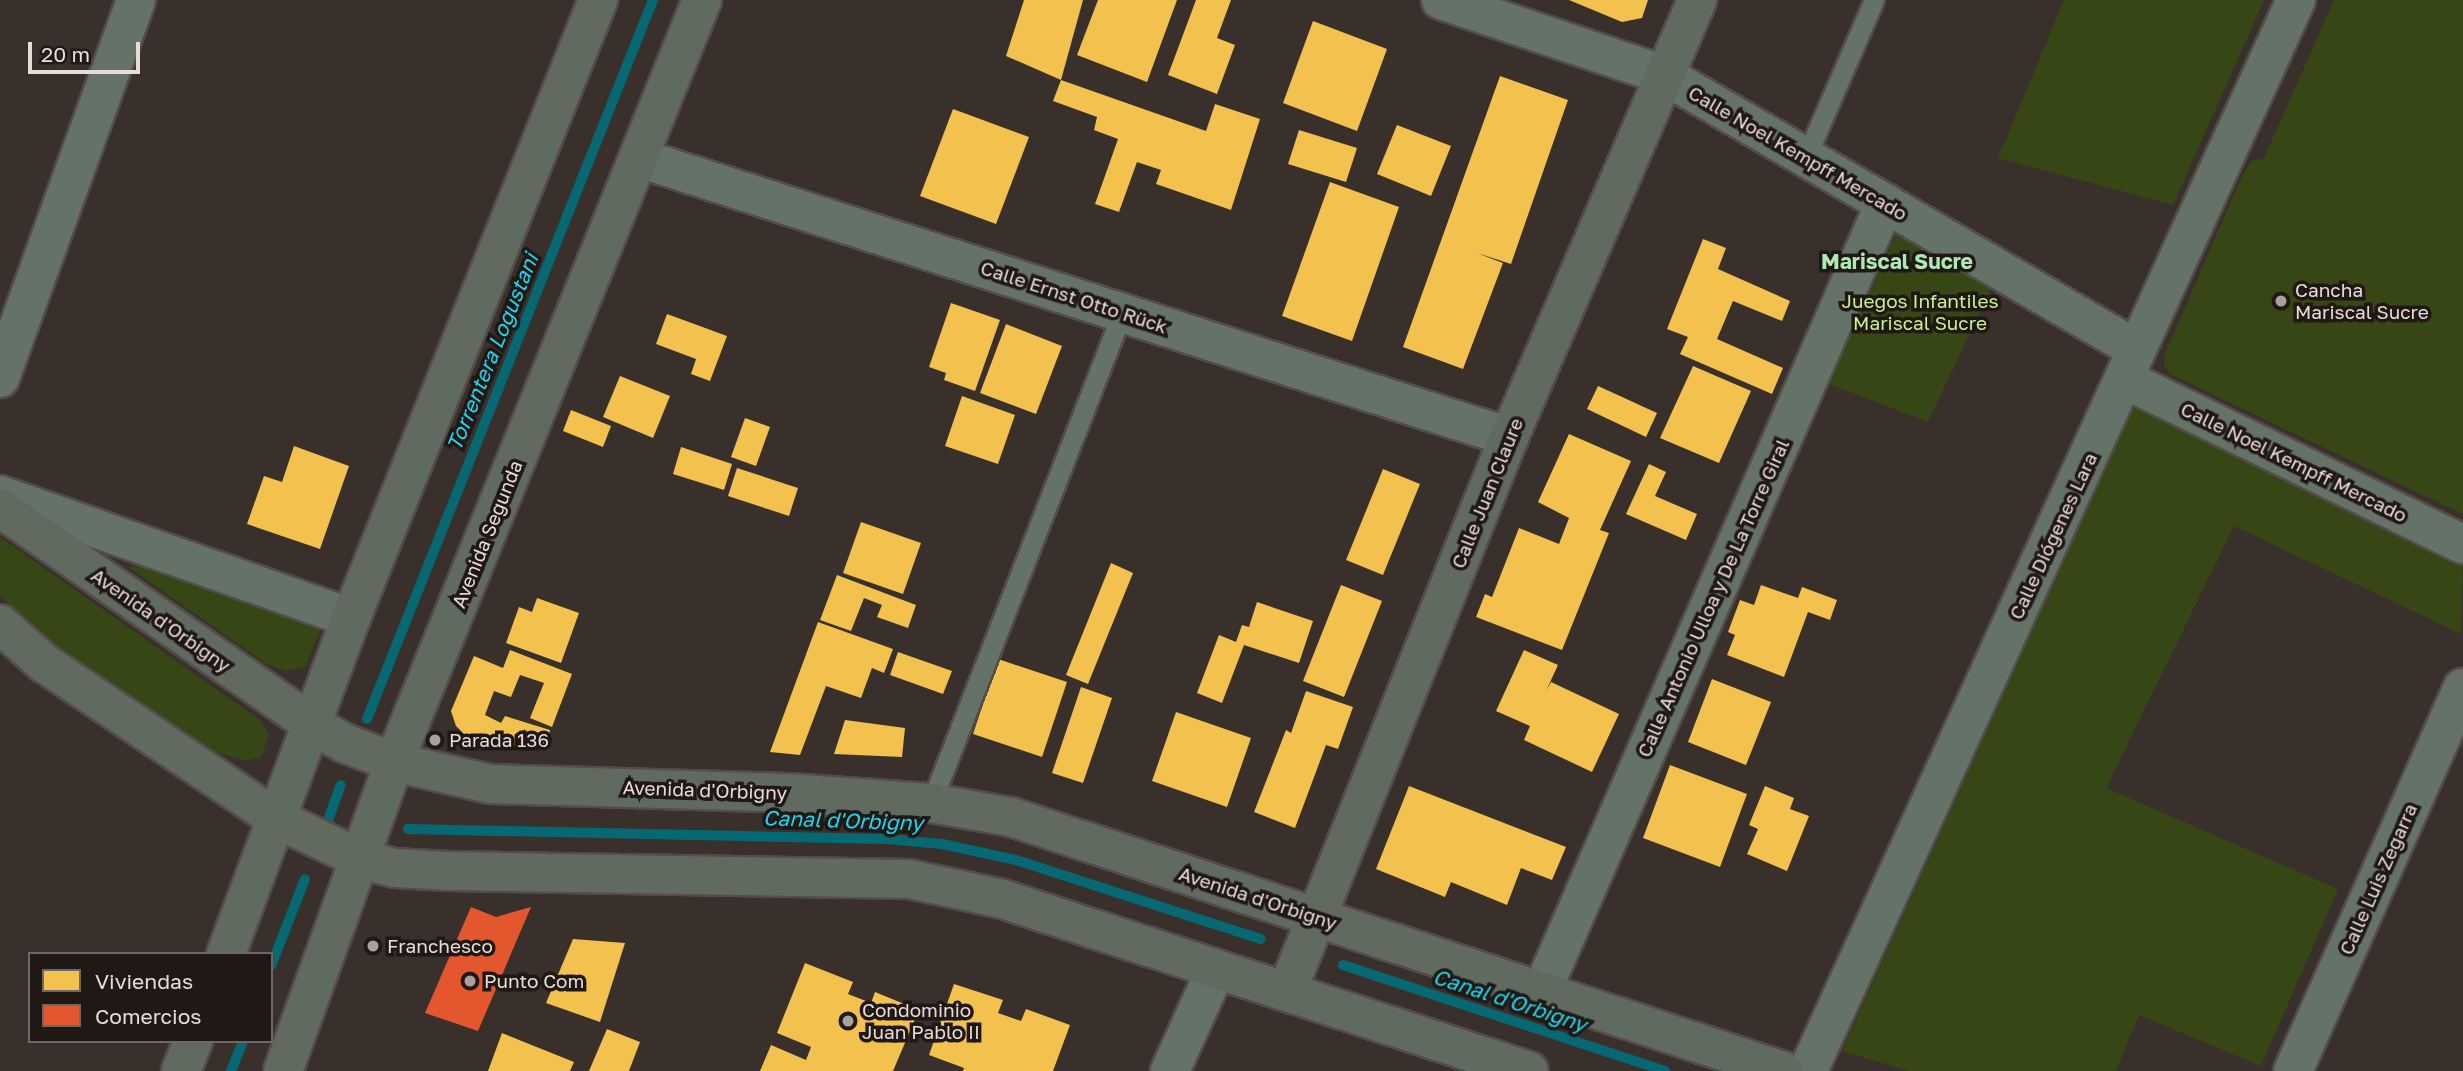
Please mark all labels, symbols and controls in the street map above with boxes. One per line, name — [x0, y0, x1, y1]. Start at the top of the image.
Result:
scale bar — [32, 28, 144, 72]
text: 20 m — [41, 41, 90, 67]
street label: Calle Noel Kempff Mercado — [1685, 81, 1911, 225]
district label: Mariscal Sucre — [1821, 248, 1973, 274]
water label: Torrentera Logustani — [441, 250, 543, 454]
street label: Calle Ernst Otto Rück — [978, 256, 1170, 338]
place label: Cancha Mariscal Sucre — [2295, 279, 2429, 323]
park label: Juegos Infantiles Mariscal Sucre — [1841, 290, 1999, 334]
marker: Cancha Mariscal Sucre — [2273, 293, 2289, 309]
street label: Calle Noel Kempff Mercado — [2177, 397, 2411, 527]
street label: Calle Juan Claure — [1446, 415, 1528, 571]
street label: Calle Antonio Ulloa y De La Torre Giral — [1632, 435, 1794, 761]
street label: Calle Diógenes Lara — [2004, 449, 2102, 623]
street label: Avenida Segunda — [447, 457, 527, 611]
street label: Avenida d'Orbigny — [87, 563, 235, 677]
place label: Parada 136 — [449, 729, 549, 751]
marker: Parada 136 — [427, 732, 443, 748]
street label: Avenida d'Orbigny — [622, 776, 788, 804]
street label: Calle Luis Zegarra — [2334, 800, 2422, 958]
water label: Canal d'Orbigny — [763, 805, 923, 835]
street label: Avenida d'Orbigny — [1176, 862, 1340, 934]
place label: Franchesco — [387, 935, 493, 957]
marker: Franchesco — [365, 938, 381, 954]
legend — [28, 952, 273, 1043]
water label: Canal d'Orbigny — [1430, 963, 1590, 1037]
text: Viviendas — [95, 968, 193, 994]
place label: Punto Com — [484, 970, 584, 992]
marker: Punto Com — [462, 973, 478, 989]
place label: Condominio Juan Pablo II — [862, 999, 980, 1043]
text: Comercios — [95, 1003, 201, 1029]
marker: Condominio Juan Pablo II — [840, 1013, 856, 1029]

